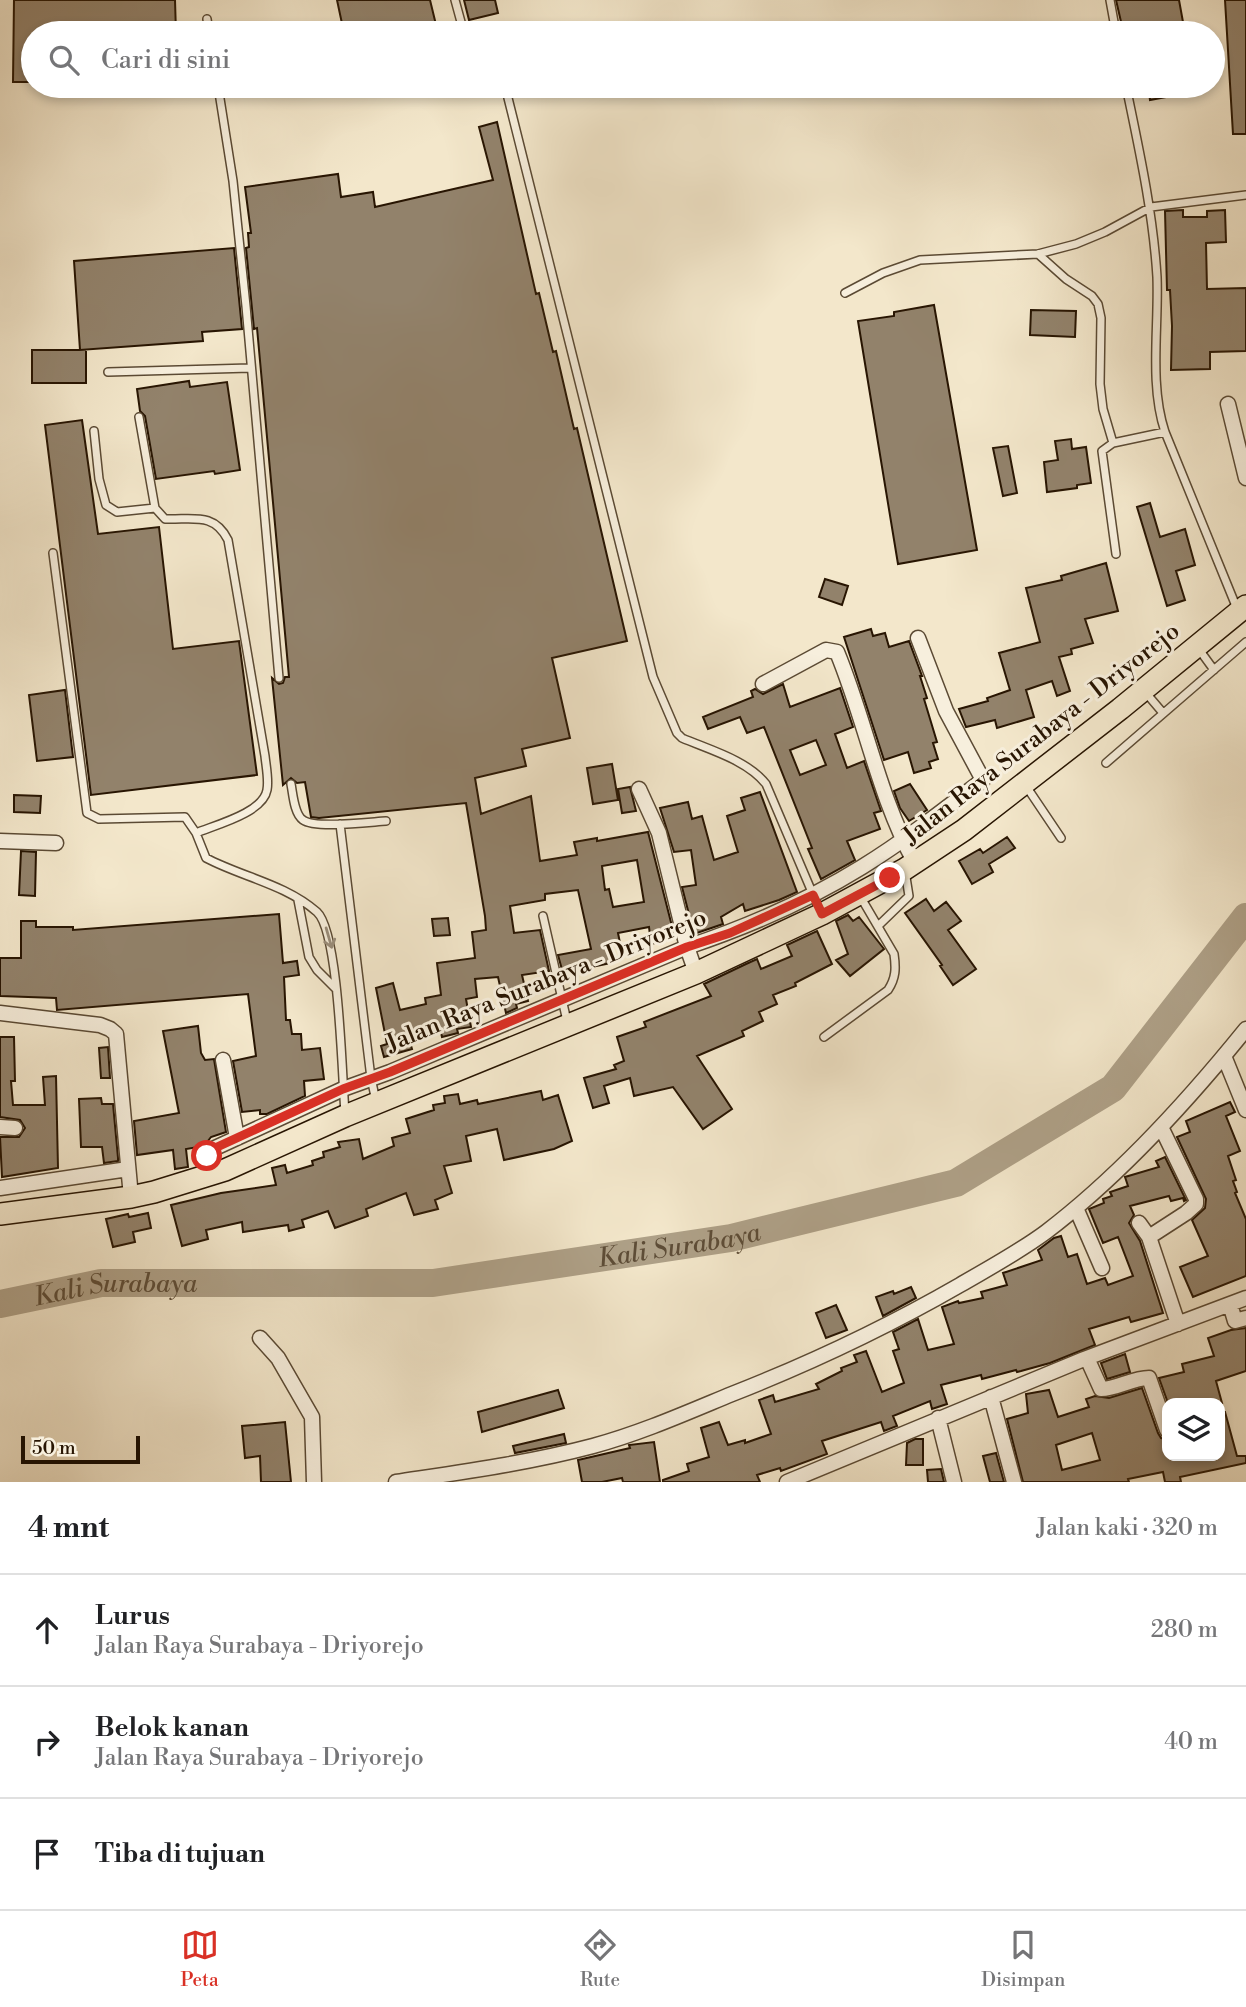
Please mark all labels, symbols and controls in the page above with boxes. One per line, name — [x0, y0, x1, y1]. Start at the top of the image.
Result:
search box — [21, 21, 1225, 98]
icon: search — [45, 41, 83, 79]
text: Cari di sini — [101, 44, 230, 76]
street label: Jalan Raya Surabaya - Driyorejo — [896, 616, 1186, 852]
route end — [874, 862, 905, 893]
street label: Jalan Raya Surabaya - Driyorejo — [381, 903, 711, 1059]
one-way arrow — [323, 927, 336, 949]
route start — [191, 1140, 222, 1171]
water label: Kali Surabaya — [595, 1216, 764, 1275]
water label: Kali Surabaya — [31, 1268, 198, 1314]
map controls — [1162, 1398, 1225, 1461]
button: layers — [1162, 1398, 1225, 1461]
scale bar — [21, 1433, 140, 1465]
text: 50 m — [32, 1436, 76, 1460]
text: 4 mnt — [28, 1509, 109, 1547]
text: Jalan kaki · 320 m — [1037, 1514, 1218, 1542]
text: Lurus — [95, 1600, 170, 1632]
icon: ahead — [28, 1611, 66, 1649]
text: 280 m — [1151, 1616, 1218, 1644]
text: Jalan Raya Surabaya - Driyorejo — [95, 1632, 424, 1660]
text: Belok kanan — [95, 1712, 249, 1744]
icon: right — [28, 1723, 66, 1761]
text: 40 m — [1164, 1728, 1218, 1756]
text: Jalan Raya Surabaya - Driyorejo — [95, 1744, 424, 1772]
icon: arrive — [28, 1835, 66, 1873]
text: Tiba di tujuan — [95, 1838, 265, 1870]
tab: Peta — [181, 1926, 219, 1992]
tab: Rute — [580, 1926, 620, 1992]
tab: Disimpan — [981, 1926, 1065, 1992]

